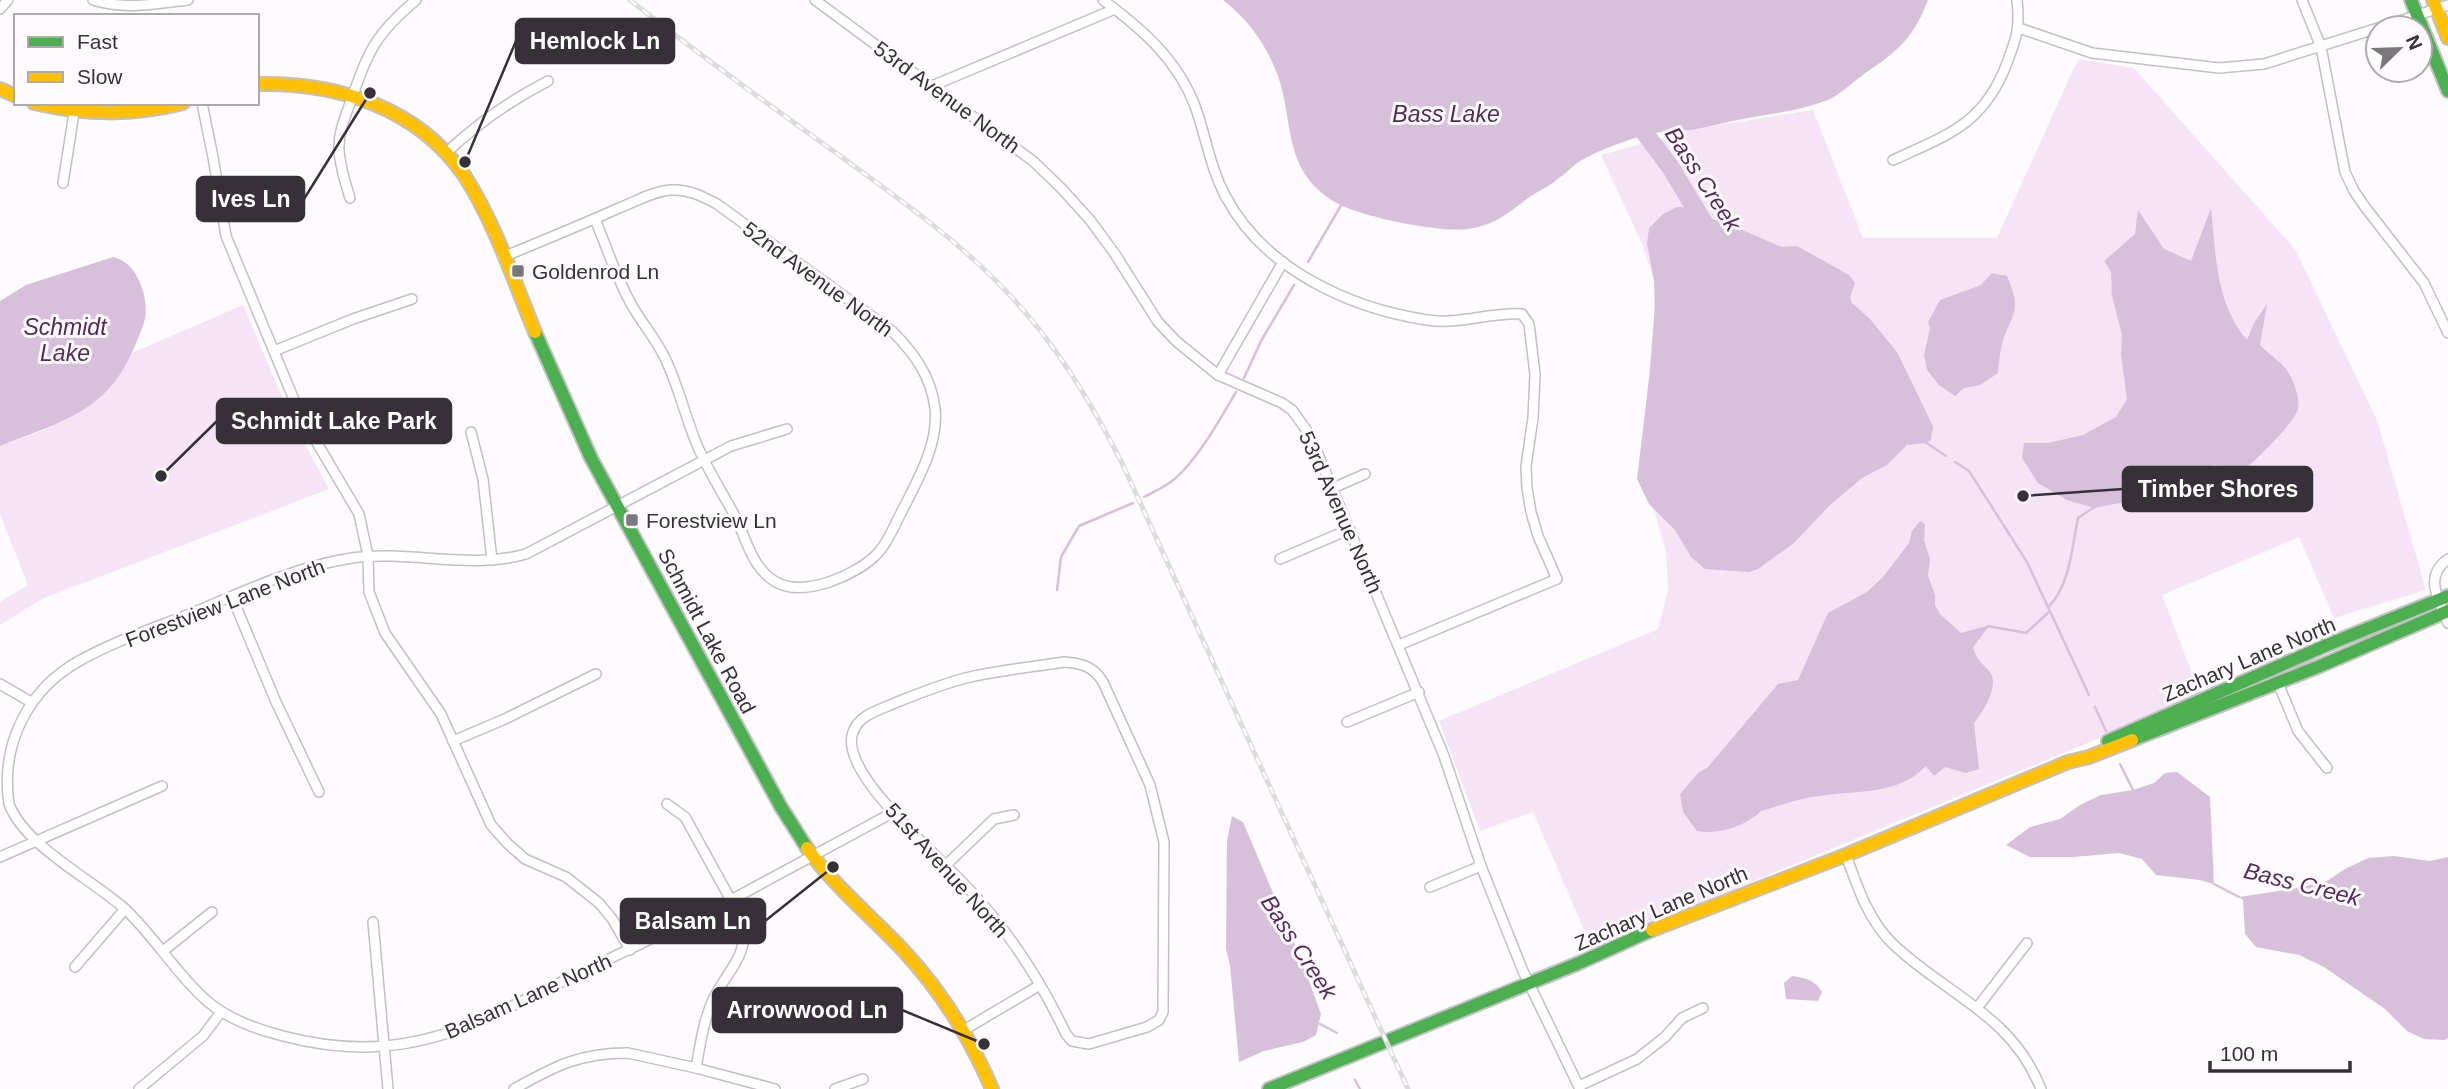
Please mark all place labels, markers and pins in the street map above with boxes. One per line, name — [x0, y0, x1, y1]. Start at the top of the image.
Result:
callout: Hemlock Ln — [516, 19, 674, 63]
callout: Ives Ln — [197, 177, 304, 221]
place label: Goldenrod Ln — [532, 260, 659, 283]
marker: Goldenrod Ln — [510, 263, 526, 279]
callout: Schmidt Lake Park — [217, 399, 451, 443]
callout: Timber Shores — [2123, 467, 2312, 511]
place label: Forestview Ln — [646, 509, 777, 532]
marker: Forestview Ln — [624, 512, 640, 528]
callout: Balsam Ln — [621, 899, 765, 943]
callout: Arrowwood Ln — [713, 988, 902, 1032]

